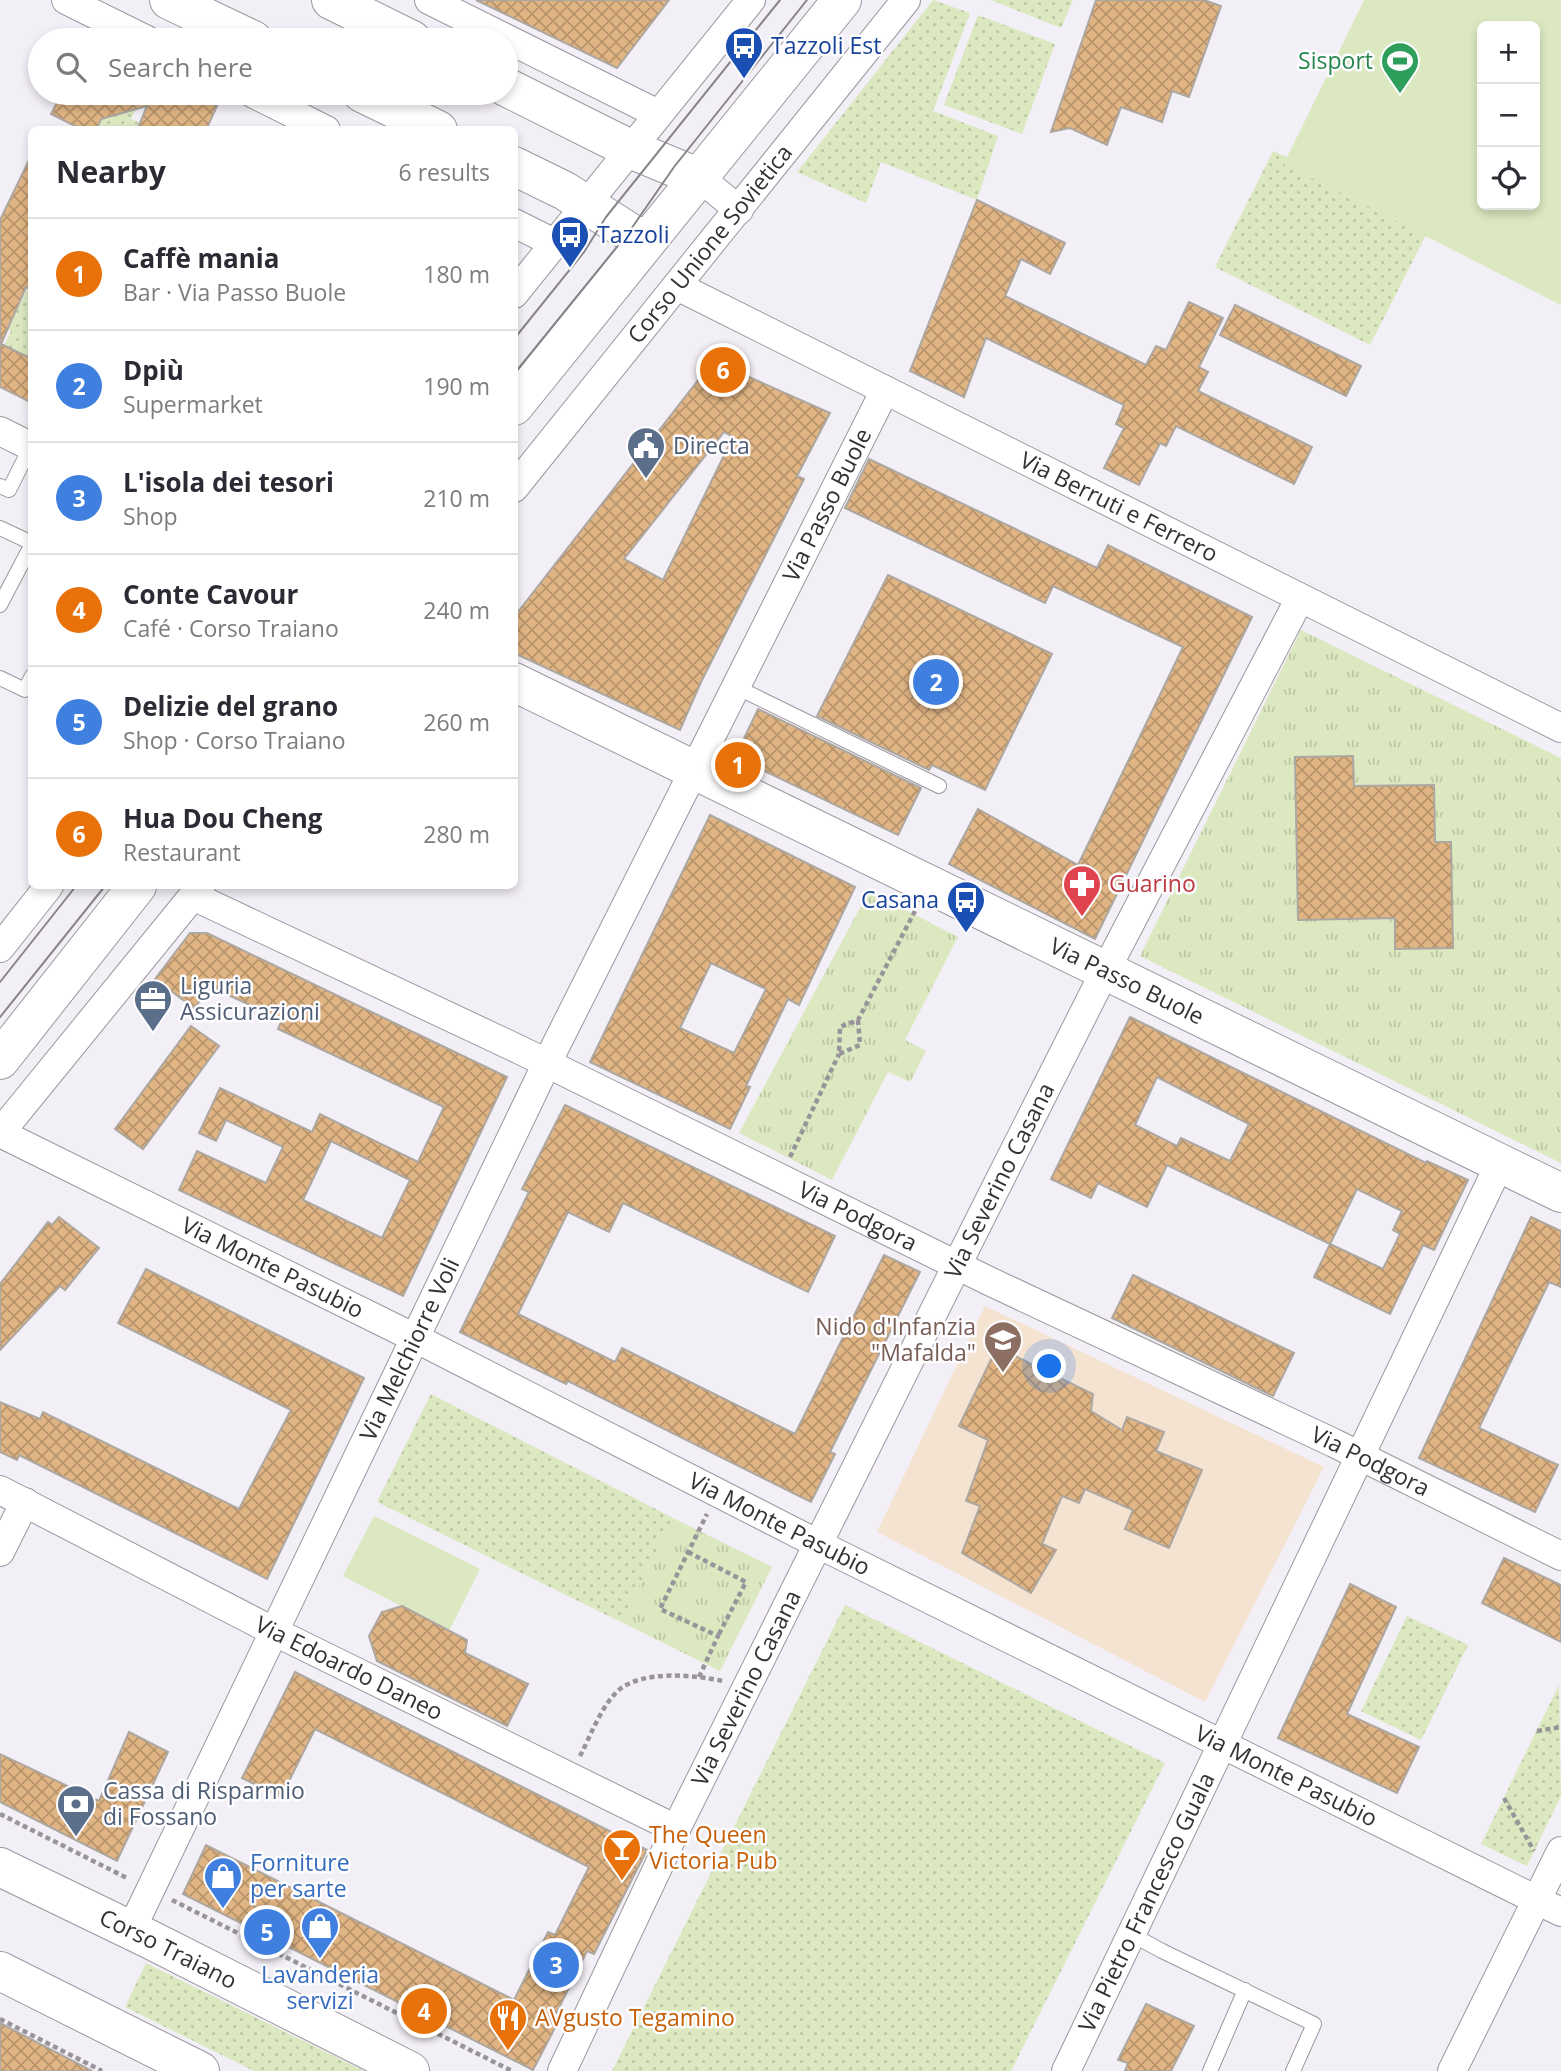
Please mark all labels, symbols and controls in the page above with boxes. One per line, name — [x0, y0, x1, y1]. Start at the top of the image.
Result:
map controls — [1477, 21, 1540, 210]
button: + — [1477, 21, 1540, 84]
bus stop icon: Tazzoli Est — [723, 25, 765, 80]
search box — [28, 28, 518, 105]
place label: Tazzoli Est — [771, 29, 881, 61]
sports icon: Sisport — [1379, 40, 1421, 95]
place label: Sisport — [1298, 44, 1373, 76]
icon: search — [52, 48, 90, 86]
text: Search here — [108, 49, 253, 85]
button: − — [1477, 84, 1540, 147]
street label: Corso Unione Sovietica — [620, 137, 799, 350]
button: locate — [1477, 147, 1540, 210]
text: Nearby — [56, 151, 166, 192]
text: 6 results — [399, 156, 490, 188]
bus stop icon: Tazzoli — [549, 214, 591, 269]
place label: Tazzoli — [597, 218, 669, 250]
text: Caffè mania — [123, 240, 279, 276]
text: 1 — [72, 258, 86, 290]
text: 180 m — [423, 258, 490, 290]
text: Bar · Via Passo Buole — [123, 276, 346, 308]
pin: 6 — [700, 344, 746, 396]
text: Dpiù — [123, 352, 184, 388]
text: 2 — [72, 370, 86, 402]
text: 190 m — [423, 370, 490, 402]
text: Supermarket — [123, 388, 263, 420]
street label: Via Passo Buole — [774, 422, 878, 587]
public building icon: Directa — [625, 425, 667, 480]
place label: Directa — [673, 429, 750, 461]
street label: Via Berruti e Ferrero — [1015, 443, 1224, 569]
text: L'isola dei tesori — [123, 464, 334, 500]
text: 3 — [72, 482, 86, 514]
text: 210 m — [423, 482, 490, 514]
text: Shop — [123, 500, 178, 532]
text: Conte Cavour — [123, 576, 298, 612]
text: 4 — [72, 594, 86, 626]
text: 240 m — [423, 594, 490, 626]
text: Café · Corso Traiano — [123, 612, 339, 644]
pin: 2 — [913, 656, 959, 708]
text: Delizie del grano — [123, 688, 338, 724]
text: 5 — [72, 706, 86, 738]
text: 260 m — [423, 706, 490, 738]
text: Shop · Corso Traiano — [123, 724, 346, 756]
pin: 1 — [715, 739, 761, 791]
text: Hua Dou Cheng — [123, 800, 322, 836]
text: 6 — [72, 818, 86, 850]
text: 280 m — [423, 818, 490, 850]
text: Restaurant — [123, 836, 241, 868]
pharmacy icon: Guarino — [1061, 863, 1103, 918]
place label: Guarino — [1109, 867, 1196, 899]
bus stop icon: Casana — [945, 879, 987, 934]
place label: Casana — [861, 883, 939, 915]
street label: Via Passo Buole — [1045, 929, 1210, 1032]
place label: Liguria Assicurazioni — [180, 969, 320, 1027]
office icon: Liguria Assicurazioni — [132, 978, 174, 1033]
street label: Via Severino Casana — [936, 1077, 1061, 1284]
street label: Via Podgora — [793, 1173, 923, 1258]
street label: Via Monte Pasubio — [176, 1208, 370, 1325]
street label: Via Melchiorre Voli — [351, 1252, 466, 1446]
place label: Nido d'Infanzia "Mafalda" — [815, 1310, 976, 1368]
school or university icon: Nido d'Infanzia "Mafalda" — [982, 1319, 1024, 1374]
your location — [1032, 1349, 1066, 1383]
street label: Via Podgora — [1306, 1418, 1435, 1503]
street label: Via Monte Pasubio — [684, 1464, 876, 1582]
street label: Via Severino Casana — [683, 1584, 808, 1791]
street label: Via Edoardo Daneo — [250, 1608, 449, 1727]
street label: Via Monte Pasubio — [1190, 1716, 1383, 1834]
street label: Via Pietro Francesco Guala — [1070, 1767, 1222, 2037]
place label: Cassa di Risparmio di Fossano — [103, 1774, 305, 1832]
bank icon: Cassa di Risparmio di Fossano — [55, 1783, 97, 1838]
place label: The Queen Victoria Pub — [649, 1818, 778, 1876]
bar icon: The Queen Victoria Pub — [601, 1827, 643, 1882]
place label: Forniture per sarte — [250, 1846, 350, 1904]
shop icon: Forniture per sarte — [202, 1855, 244, 1910]
street label: Corso Traiano — [94, 1900, 243, 1996]
shop icon: Lavanderia servizi — [299, 1905, 341, 1960]
pin: 5 — [244, 1906, 290, 1958]
pin: 3 — [533, 1939, 579, 1991]
place label: Lavanderia servizi — [261, 1958, 379, 2016]
pin: 4 — [401, 1985, 447, 2037]
restaurant icon: AVgusto Tegamino — [487, 1997, 529, 2052]
place label: AVgusto Tegamino — [535, 2001, 735, 2033]

